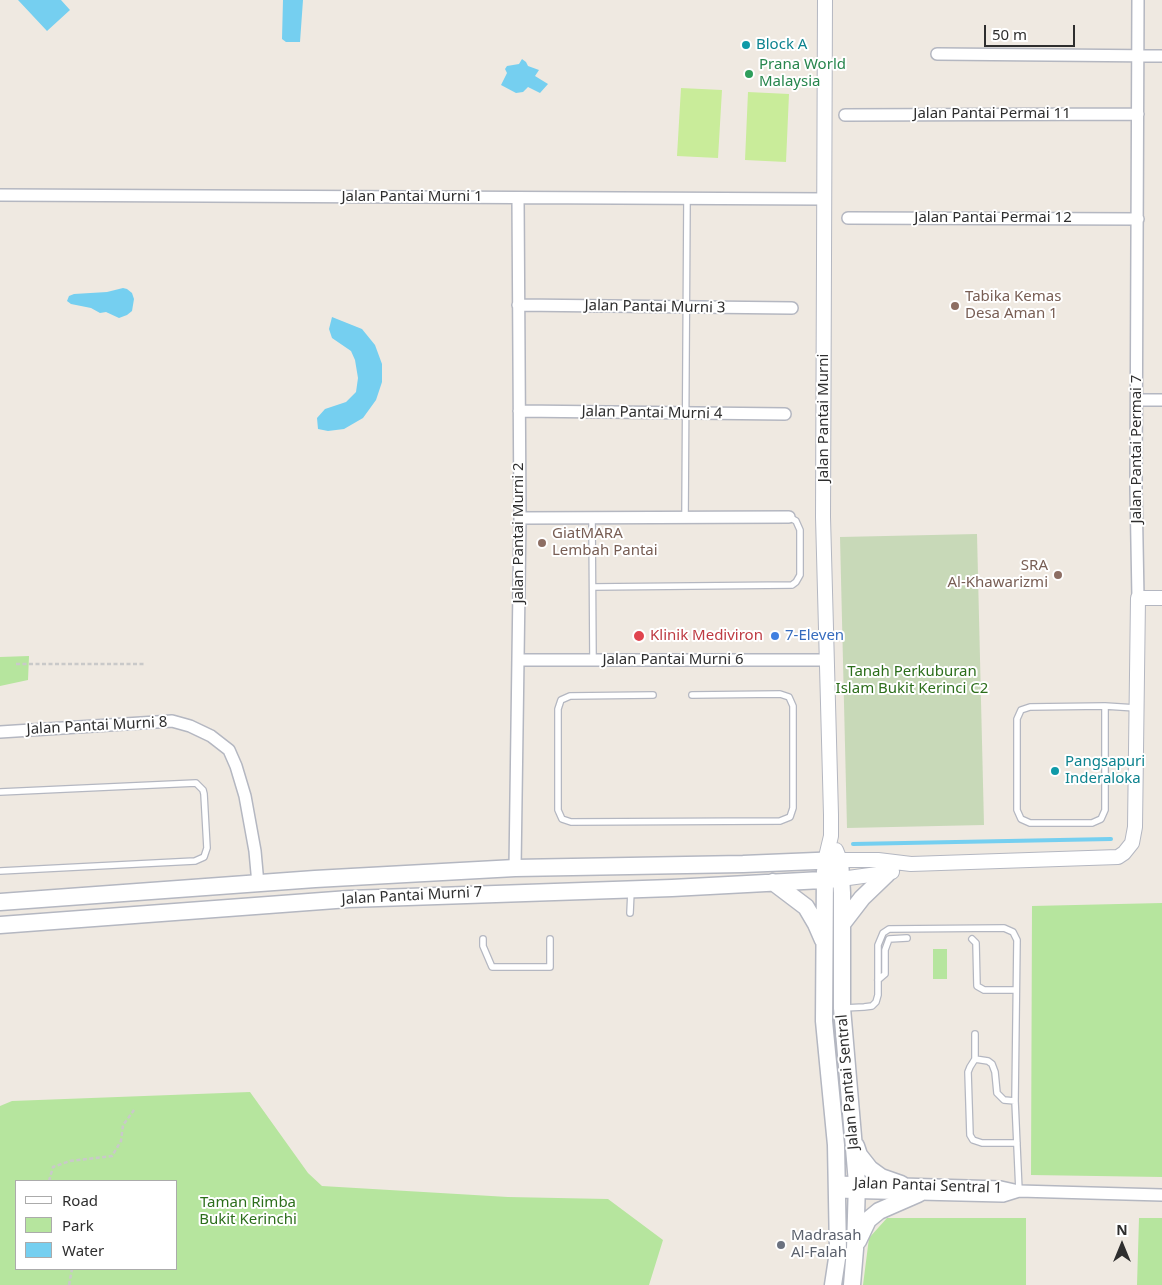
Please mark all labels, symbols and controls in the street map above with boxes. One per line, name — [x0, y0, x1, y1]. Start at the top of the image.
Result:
scale bar — [987, 15, 1078, 47]
text: 50 m — [992, 24, 1027, 44]
place label: Block A — [756, 36, 807, 54]
marker: Block A — [740, 39, 752, 51]
place label: Prana World Malaysia — [759, 56, 846, 91]
marker: Prana World Malaysia — [743, 68, 755, 80]
street label: Jalan Pantai Permai 11 — [913, 105, 1071, 123]
street label: Jalan Pantai Murni 1 — [341, 188, 483, 206]
street label: Jalan Pantai Permai 12 — [914, 209, 1072, 227]
place label: Tabika Kemas Desa Aman 1 — [965, 288, 1061, 323]
street label: Jalan Pantai Murni 3 — [584, 297, 726, 317]
marker: Tabika Kemas Desa Aman 1 — [949, 300, 961, 312]
street label: Jalan Pantai Murni — [815, 354, 833, 482]
street label: Jalan Pantai Permai 7 — [1128, 375, 1146, 523]
street label: Jalan Pantai Murni 4 — [581, 403, 723, 423]
street label: Jalan Pantai Murni 2 — [510, 462, 528, 604]
place label: GiatMARA Lembah Pantai — [552, 525, 658, 560]
marker: GiatMARA Lembah Pantai — [536, 537, 548, 549]
place label: SRA Al-Khawarizmi — [948, 557, 1048, 592]
marker: SRA Al-Khawarizmi — [1052, 569, 1064, 581]
place label: Klinik Mediviron — [650, 627, 763, 645]
place label: 7-Eleven — [785, 627, 844, 645]
marker: Klinik Mediviron — [632, 629, 646, 643]
marker: 7-Eleven — [769, 630, 781, 642]
street label: Jalan Pantai Murni 6 — [602, 651, 744, 669]
park label: Tanah Perkuburan Islam Bukit Kerinci C2 — [836, 663, 988, 698]
street label: Jalan Pantai Murni 8 — [26, 713, 168, 739]
place label: Pangsapuri Inderaloka — [1065, 753, 1145, 788]
marker: Pangsapuri Inderaloka — [1049, 765, 1061, 777]
street label: Jalan Pantai Murni 7 — [341, 883, 483, 909]
street label: Jalan Pantai Sentral — [833, 1014, 863, 1150]
street label: Jalan Pantai Sentral 1 — [854, 1174, 1002, 1198]
legend — [15, 1180, 178, 1270]
text: Road — [62, 1190, 98, 1210]
park label: Taman Rimba Bukit Kerinchi — [199, 1194, 297, 1229]
text: Park — [62, 1215, 94, 1235]
north arrow — [1097, 1220, 1147, 1270]
text: N — [1116, 1220, 1128, 1239]
place label: Madrasah Al-Falah — [791, 1227, 861, 1262]
marker: Madrasah Al-Falah — [775, 1239, 787, 1251]
text: Water — [62, 1240, 104, 1260]

